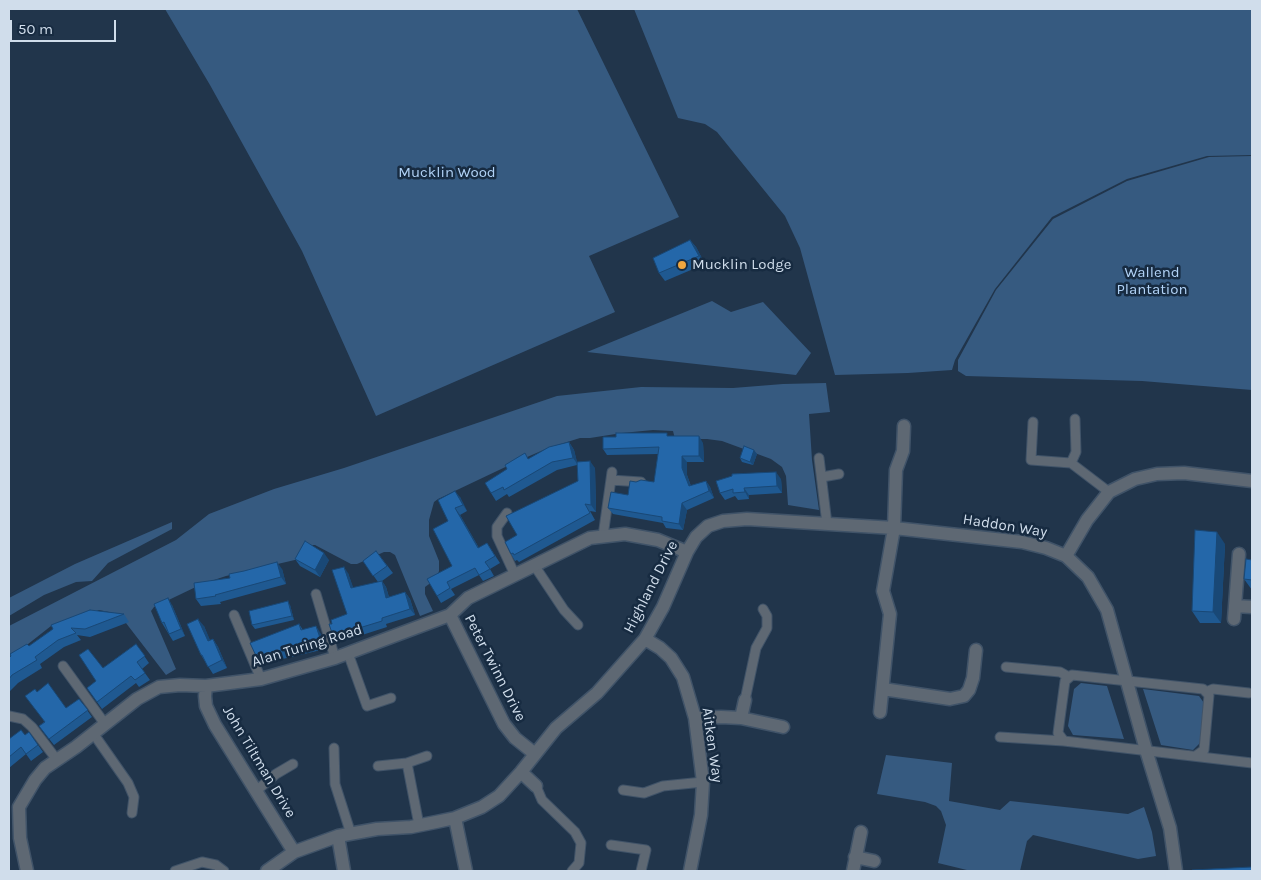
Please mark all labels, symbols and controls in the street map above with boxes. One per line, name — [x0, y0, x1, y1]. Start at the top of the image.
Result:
scale bar — [12, 10, 119, 42]
text: 50 m — [18, 20, 53, 38]
park label: Mucklin Wood — [398, 164, 496, 182]
place label: Mucklin Lodge — [692, 256, 792, 274]
marker: Mucklin Lodge — [676, 259, 688, 271]
park label: Wallend Plantation — [1116, 264, 1188, 299]
street label: Haddon Way — [962, 510, 1048, 542]
street label: Highland Drive — [620, 538, 682, 636]
street label: Peter Twinn Drive — [460, 612, 530, 724]
street label: Alan Turing Road — [250, 621, 364, 671]
street label: John Tiltman Drive — [218, 703, 300, 821]
street label: Aitken Way — [698, 706, 726, 784]

